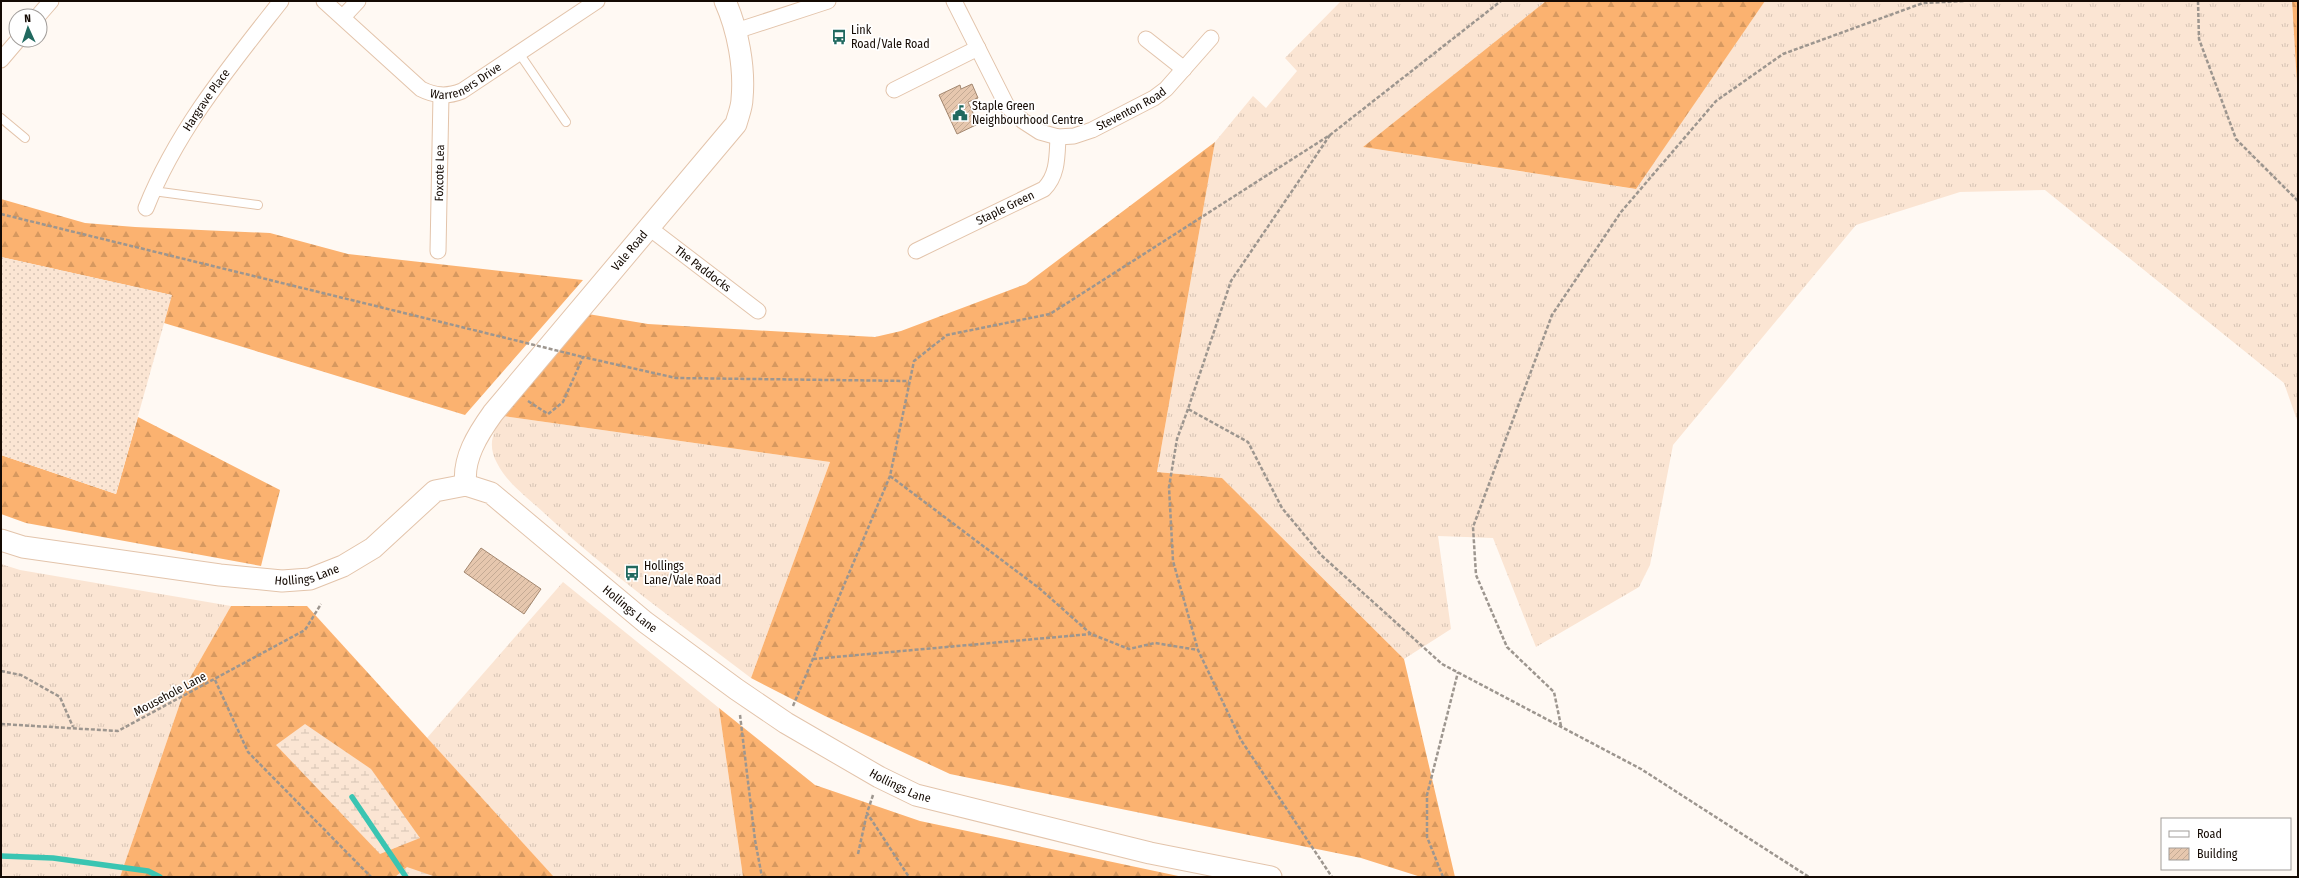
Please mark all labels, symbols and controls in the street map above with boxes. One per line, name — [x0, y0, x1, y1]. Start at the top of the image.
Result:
north arrow — [8, 8, 48, 48]
text: N — [24, 12, 31, 25]
place label: Link Road/Vale Road — [851, 23, 930, 51]
bus stop icon: Link Road/Vale Road — [830, 28, 848, 46]
street label: Warreners Drive — [429, 60, 504, 102]
street label: Hargrave Place — [180, 66, 233, 134]
street label: Steventon Road — [1094, 84, 1169, 134]
place label: Staple Green Neighbourhood Centre — [972, 99, 1083, 127]
public building icon: Staple Green Neighbourhood Centre — [951, 104, 969, 122]
street label: Foxcote Lea — [432, 144, 447, 202]
street label: Staple Green — [974, 188, 1036, 228]
street label: Vale Road — [609, 228, 650, 274]
street label: The Paddocks — [672, 243, 734, 295]
place label: Hollings Lane/Vale Road — [644, 559, 721, 587]
street label: Hollings Lane — [274, 561, 341, 588]
bus stop icon: Hollings Lane/Vale Road — [623, 564, 641, 582]
street label: Hollings Lane — [600, 583, 660, 636]
street label: Mousehole Lane — [131, 669, 209, 719]
street label: Hollings Lane — [867, 766, 932, 805]
legend — [2161, 818, 2291, 870]
text: Road — [2197, 827, 2222, 841]
text: Building — [2197, 847, 2238, 861]

